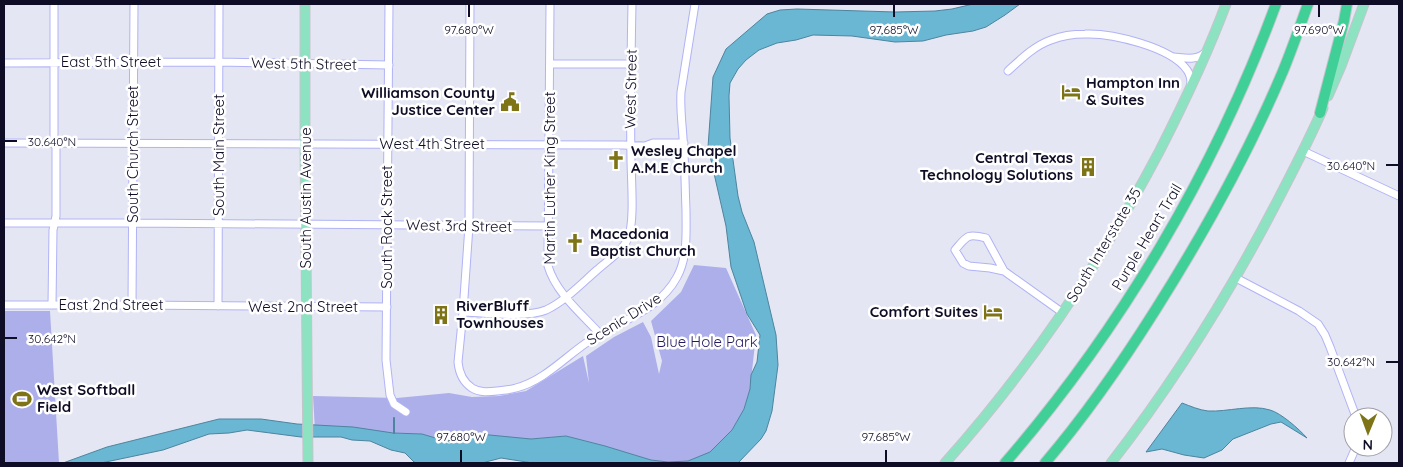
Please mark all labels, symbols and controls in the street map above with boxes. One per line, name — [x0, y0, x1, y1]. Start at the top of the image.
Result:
text: 97.680°W — [444, 22, 494, 37]
text: 97.685°W — [870, 22, 919, 37]
text: 97.690°W — [1294, 22, 1344, 37]
street label: West Street — [620, 49, 641, 129]
street label: East 5th Street — [61, 52, 161, 71]
street label: West 5th Street — [251, 53, 357, 74]
place label: Hampton Inn & Suites — [1086, 73, 1180, 109]
hotel icon: Hampton Inn & Suites — [1060, 81, 1082, 103]
place label: Williamson County Justice Center — [361, 83, 495, 119]
street label: South Church Street — [123, 85, 142, 223]
public building icon: Williamson County Justice Center — [499, 91, 521, 113]
street label: Martin Luther King Street — [540, 91, 559, 265]
street label: South Main Street — [209, 94, 228, 216]
street label: South Austin Avenue — [296, 127, 315, 269]
text: 30.640°N — [28, 134, 76, 149]
street label: West 4th Street — [379, 134, 485, 153]
place label: Wesley Chapel A.M.E Church — [631, 141, 737, 177]
place label: Central Texas Technology Solutions — [920, 148, 1073, 184]
church icon: Wesley Chapel A.M.E Church — [605, 149, 627, 171]
building icon: Central Texas Technology Solutions — [1077, 156, 1099, 178]
text: 30.640°N — [1327, 158, 1375, 173]
street label: South Rock Street — [377, 165, 396, 289]
street label: Purple Heart Trail — [1107, 180, 1186, 294]
street label: South Interstate 35 — [1062, 184, 1145, 305]
street label: West 3rd Street — [406, 215, 512, 236]
place label: Macedonia Baptist Church — [590, 224, 696, 260]
church icon: Macedonia Baptist Church — [564, 232, 586, 254]
street label: Scenic Drive — [583, 288, 665, 349]
street label: East 2nd Street — [59, 295, 164, 314]
place label: RiverBluff Townhouses — [456, 296, 544, 332]
street label: West 2nd Street — [248, 297, 358, 316]
hotel icon: Comfort Suites — [982, 301, 1004, 323]
place label: Comfort Suites — [870, 302, 978, 321]
building icon: RiverBluff Townhouses — [430, 304, 452, 326]
text: 30.642°N — [28, 331, 76, 346]
park label: Blue Hole Park — [656, 332, 758, 351]
text: 30.642°N — [1327, 354, 1375, 369]
place label: West Softball Field — [37, 380, 135, 416]
sports icon: West Softball Field — [11, 388, 33, 410]
north arrow — [1343, 407, 1393, 457]
text: 97.680°W — [436, 429, 486, 444]
text: 97.685°W — [862, 429, 911, 444]
text: N — [1362, 436, 1373, 454]

